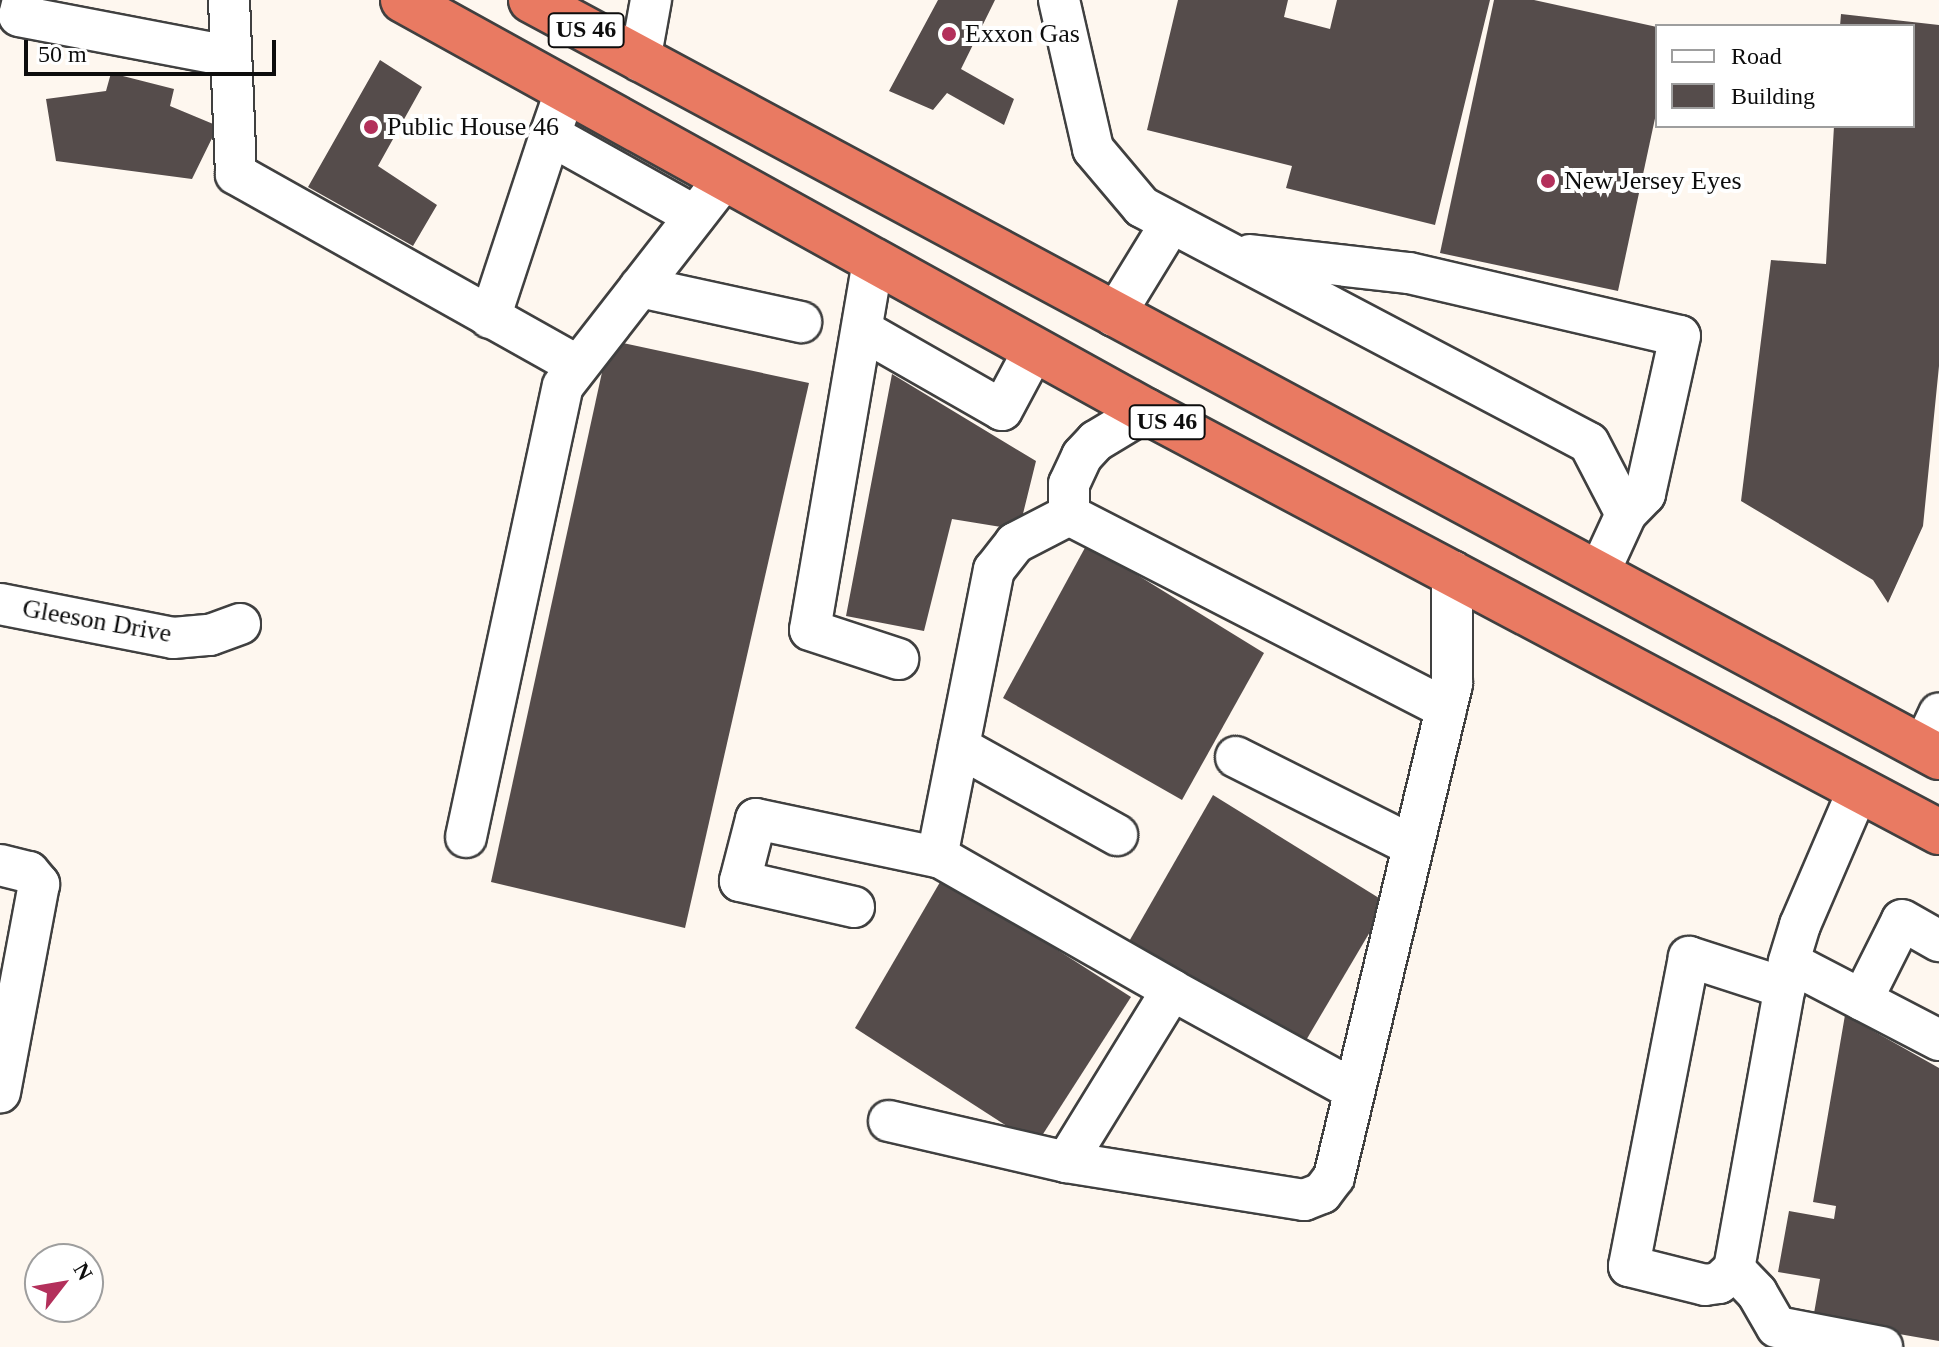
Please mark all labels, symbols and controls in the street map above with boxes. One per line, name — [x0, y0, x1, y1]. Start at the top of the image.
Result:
road number: US 46 — [546, 10, 626, 50]
place label: Exxon Gas — [965, 18, 1080, 50]
scale bar — [28, 24, 280, 74]
legend — [1655, 24, 1915, 128]
marker: Exxon Gas — [940, 25, 958, 43]
text: 50 m — [38, 41, 87, 67]
text: Road — [1731, 43, 1782, 69]
text: Building — [1731, 83, 1815, 109]
place label: Public House 46 — [387, 111, 559, 143]
marker: Public House 46 — [362, 118, 380, 136]
place label: New Jersey Eyes — [1564, 165, 1742, 197]
marker: New Jersey Eyes — [1539, 172, 1557, 190]
road number: US 46 — [1127, 402, 1207, 442]
street label: Gleeson Drive — [20, 593, 174, 649]
north arrow — [24, 1243, 104, 1323]
text: N — [68, 1258, 98, 1285]

